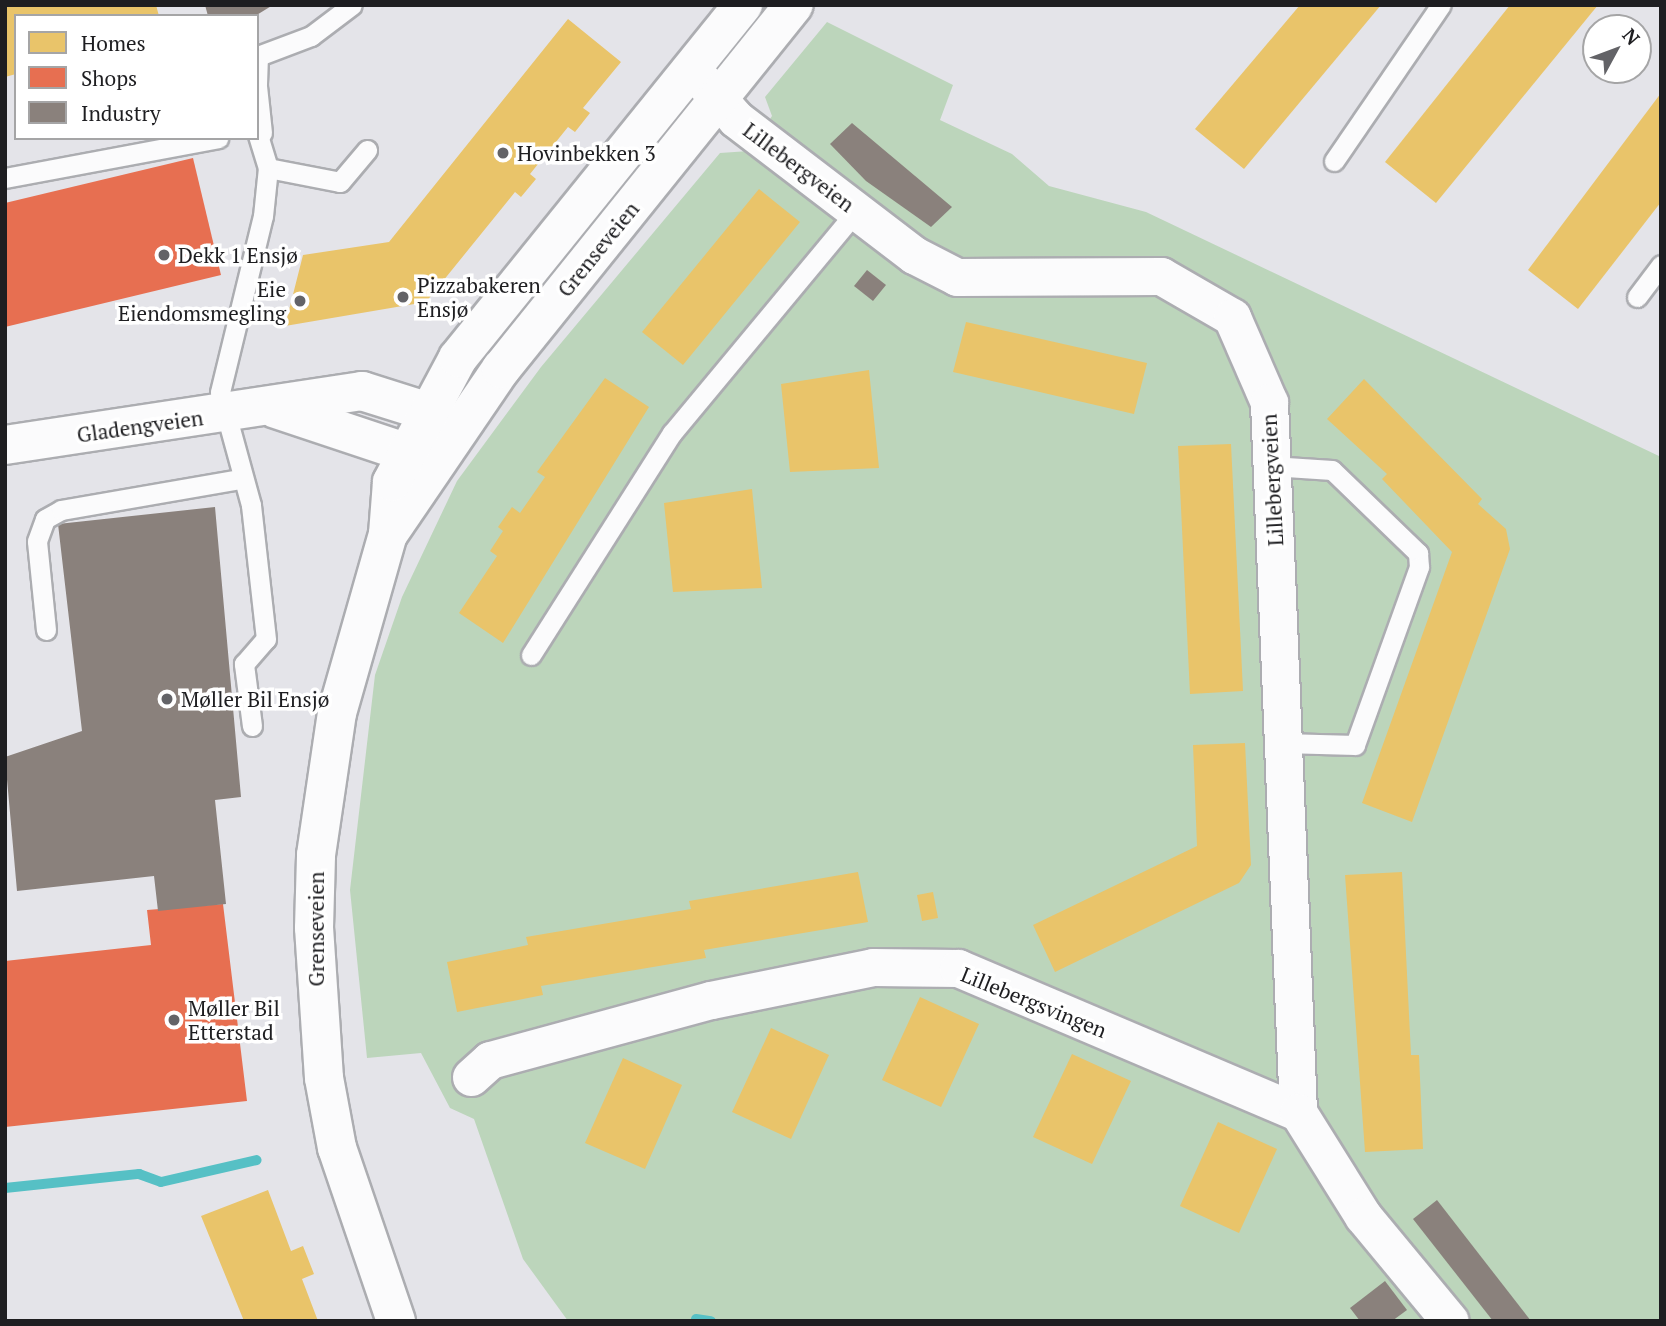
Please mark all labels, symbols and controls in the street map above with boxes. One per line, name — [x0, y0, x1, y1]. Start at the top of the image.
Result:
legend — [14, 14, 259, 140]
north arrow — [1582, 14, 1652, 84]
text: N — [1618, 23, 1646, 50]
text: Homes — [81, 29, 146, 57]
text: Shops — [81, 64, 137, 92]
text: Industry — [81, 99, 161, 127]
street label: Lillebergveien — [739, 117, 859, 217]
place label: Hovinbekken 3 — [517, 140, 656, 166]
marker: Hovinbekken 3 — [495, 145, 511, 161]
street label: Grenseveien — [552, 196, 644, 302]
place label: Dekk 1 Ensjø — [178, 242, 298, 268]
marker: Dekk 1 Ensjø — [156, 247, 172, 263]
place label: Pizzabakeren Ensjø — [417, 272, 541, 322]
place label: Eie Eiendomsmegling — [118, 276, 286, 326]
marker: Pizzabakeren Ensjø — [395, 289, 411, 305]
marker: Eie Eiendomsmegling — [292, 293, 308, 309]
street label: Gladengveien — [75, 405, 205, 447]
street label: Lillebergveien — [1256, 413, 1288, 547]
place label: Møller Bil Ensjø — [181, 686, 329, 712]
marker: Møller Bil Ensjø — [159, 691, 175, 707]
street label: Grenseveien — [303, 871, 329, 987]
street label: Lillebergsvingen — [958, 961, 1110, 1043]
place label: Møller Bil Etterstad — [188, 995, 280, 1045]
marker: Møller Bil Etterstad — [166, 1012, 182, 1028]

